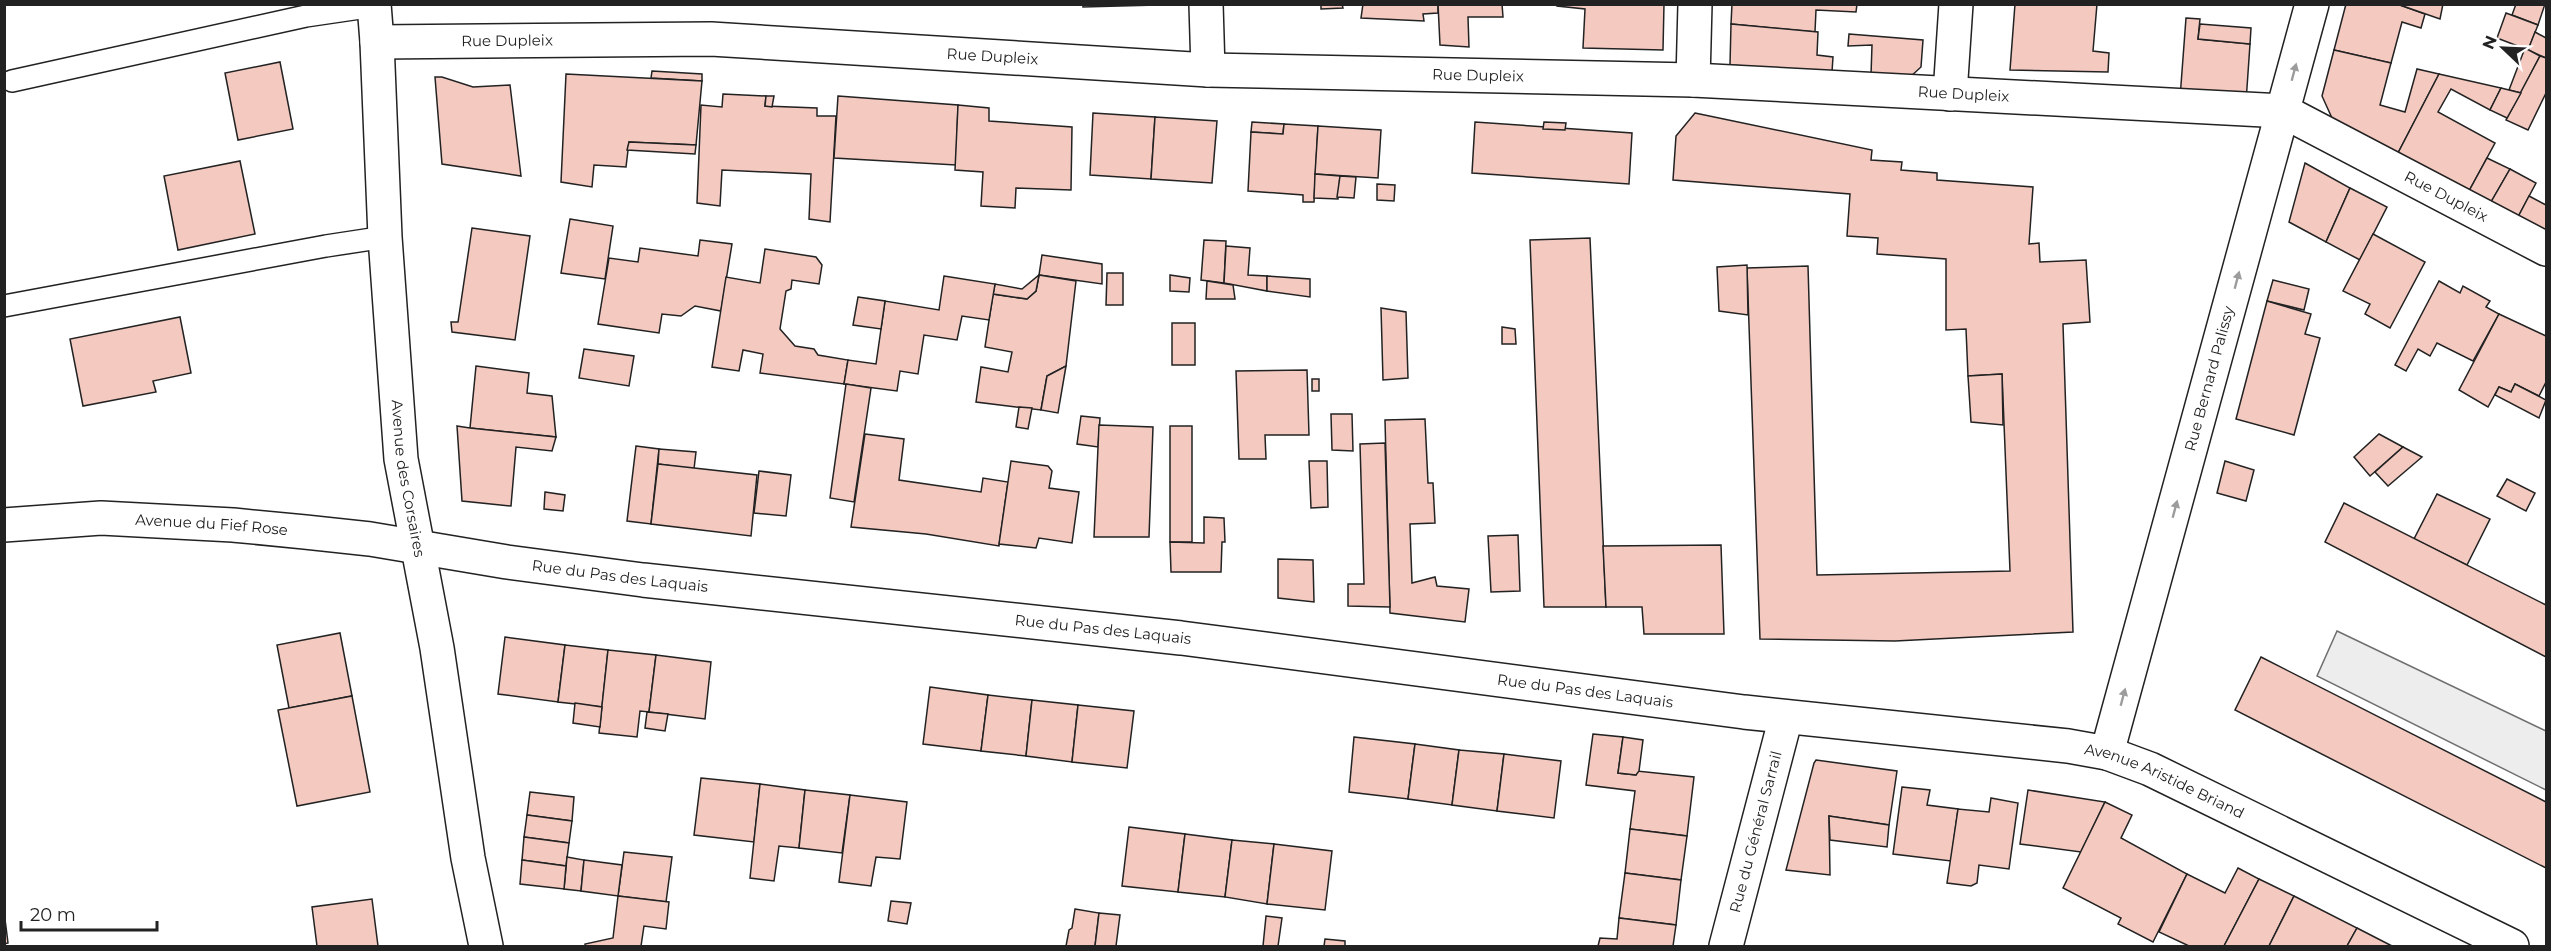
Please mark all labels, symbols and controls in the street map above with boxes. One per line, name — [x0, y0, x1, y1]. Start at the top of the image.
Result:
north arrow — [2473, 18, 2533, 78]
street label: Rue Dupleix — [461, 30, 553, 50]
text: N — [2478, 33, 2501, 52]
street label: Rue Dupleix — [946, 44, 1039, 68]
one-way arrow — [2290, 63, 2299, 81]
street label: Rue Dupleix — [1432, 65, 1524, 86]
street label: Rue Dupleix — [1917, 82, 2010, 106]
street label: Rue Dupleix — [2401, 166, 2491, 226]
one-way arrow — [2233, 271, 2242, 289]
street label: Rue Bernard Palissy — [2180, 303, 2238, 453]
street label: Avenue des Corsaires — [388, 399, 429, 559]
one-way arrow — [2170, 500, 2180, 518]
street label: Avenue du Fief Rose — [135, 510, 289, 539]
street label: Rue du Pas des Laquais — [531, 555, 709, 596]
street label: Rue du Pas des Laquais — [1014, 610, 1193, 648]
street label: Rue du Pas des Laquais — [1496, 670, 1674, 712]
one-way arrow — [2119, 688, 2128, 706]
street label: Avenue Aristide Briand — [2083, 739, 2248, 823]
street label: Rue du Général Sarrail — [1725, 749, 1786, 915]
scale bar — [21, 894, 158, 932]
text: 20 m — [30, 904, 76, 926]

